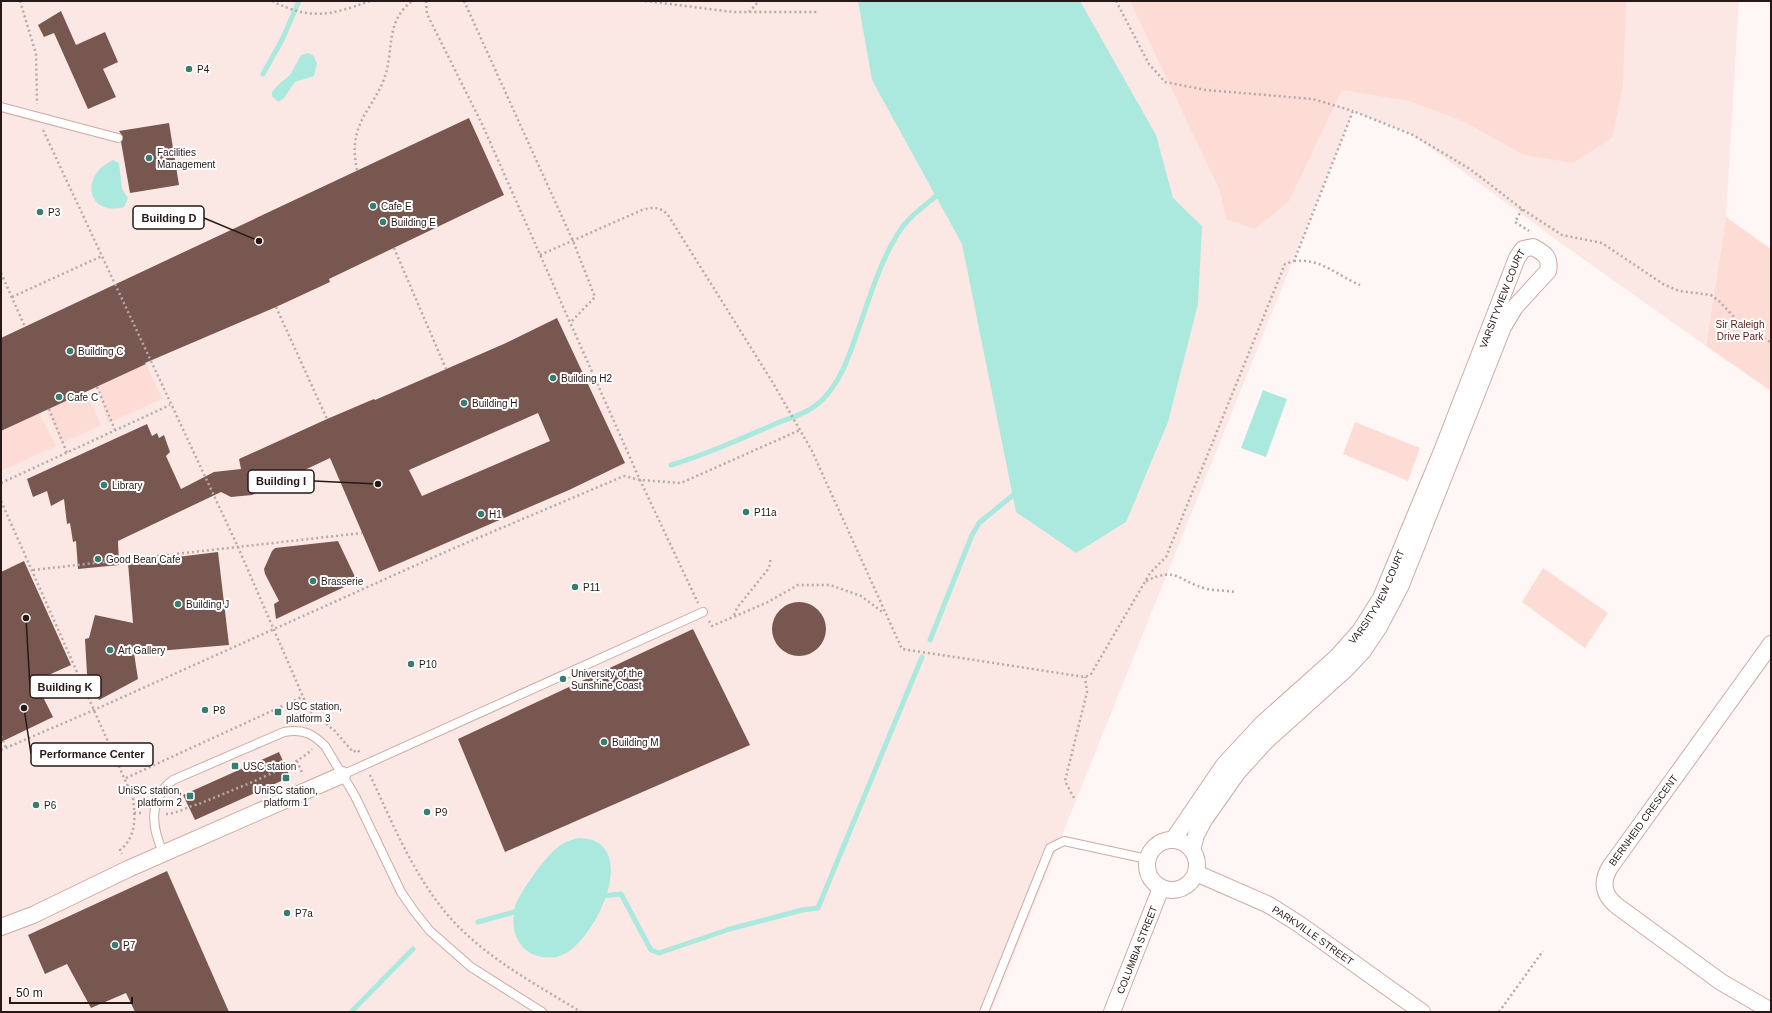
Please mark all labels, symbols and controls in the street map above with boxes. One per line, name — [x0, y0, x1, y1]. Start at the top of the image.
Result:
marker: P4 — [184, 64, 194, 74]
place label: P4 — [197, 64, 210, 75]
place label: Facilities Management — [157, 147, 216, 170]
marker: Facilities Management — [144, 153, 154, 163]
marker: Cafe E — [368, 201, 378, 211]
place label: Cafe E — [381, 201, 412, 212]
callout: Building D — [133, 206, 204, 229]
marker: P3 — [35, 207, 45, 217]
place label: P3 — [48, 207, 61, 218]
text: Building D — [142, 212, 197, 224]
marker: Building E — [378, 217, 388, 227]
place label: Building E — [391, 217, 436, 228]
street label: VARSITYVIEW COURT — [1478, 247, 1527, 350]
park label: Sir Raleigh Drive Park — [1716, 319, 1764, 342]
marker: Building C — [65, 346, 75, 356]
place label: Building C — [78, 346, 124, 357]
marker: Building H2 — [548, 373, 558, 383]
place label: Building H2 — [561, 373, 613, 384]
marker: Cafe C — [54, 392, 64, 402]
place label: Cafe C — [67, 392, 98, 403]
marker: Building H — [459, 398, 469, 408]
place label: Building H — [472, 398, 518, 409]
callout: Building I — [248, 470, 314, 493]
text: Building I — [256, 475, 306, 487]
marker: Library — [99, 480, 109, 490]
place label: Library — [112, 480, 143, 491]
marker: P11a — [741, 507, 751, 517]
place label: P11a — [754, 507, 777, 518]
marker: H1 — [476, 509, 486, 519]
place label: H1 — [489, 509, 502, 520]
street label: VARSITYVIEW COURT — [1346, 548, 1406, 646]
marker: Good Bean Cafe — [93, 554, 103, 564]
place label: Good Bean Cafe — [106, 554, 181, 565]
marker: Brasserie — [308, 576, 318, 586]
place label: Brasserie — [321, 576, 364, 587]
marker: P11 — [570, 582, 580, 592]
place label: P11 — [583, 582, 600, 593]
marker: Building J — [173, 599, 183, 609]
place label: Building J — [186, 599, 229, 610]
marker: Art Gallery — [105, 645, 115, 655]
place label: Art Gallery — [118, 645, 165, 656]
marker: P10 — [406, 659, 416, 669]
place label: P10 — [419, 659, 437, 670]
place label: University of the Sunshine Coast — [571, 668, 643, 691]
marker: University of the Sunshine Coast — [558, 674, 568, 684]
callout: Building K — [30, 675, 101, 698]
text: Building K — [38, 681, 93, 693]
place label: USC station, platform 3 — [286, 701, 342, 724]
marker: P8 — [200, 705, 210, 715]
place label: P8 — [213, 705, 226, 716]
marker: USC station, platform 3 — [273, 707, 283, 717]
marker: Building M — [599, 737, 609, 747]
place label: Building M — [612, 737, 659, 748]
callout: Performance Center — [31, 743, 153, 766]
text: Performance Center — [39, 748, 145, 760]
marker: USC station — [230, 761, 240, 771]
place label: USC station — [243, 761, 296, 772]
marker: UniSC station, platform 1 — [281, 773, 291, 783]
street label: BERNHEID CRESCENT — [1607, 773, 1680, 868]
place label: UniSC station, platform 2 — [118, 785, 182, 808]
place label: UniSC station, platform 1 — [254, 785, 318, 808]
marker: UniSC station, platform 2 — [185, 791, 195, 801]
marker: P6 — [31, 800, 41, 810]
place label: P6 — [44, 800, 57, 811]
marker: P9 — [422, 807, 432, 817]
place label: P9 — [435, 807, 448, 818]
street label: COLUMBIA STREET — [1115, 904, 1159, 996]
street label: PARKVILLE STREET — [1270, 904, 1355, 967]
marker: P7a — [282, 908, 292, 918]
place label: P7a — [295, 908, 313, 919]
marker: P7 — [110, 940, 120, 950]
place label: P7 — [123, 940, 136, 951]
scale bar — [10, 979, 132, 1005]
text: 50 m — [16, 986, 43, 1000]

